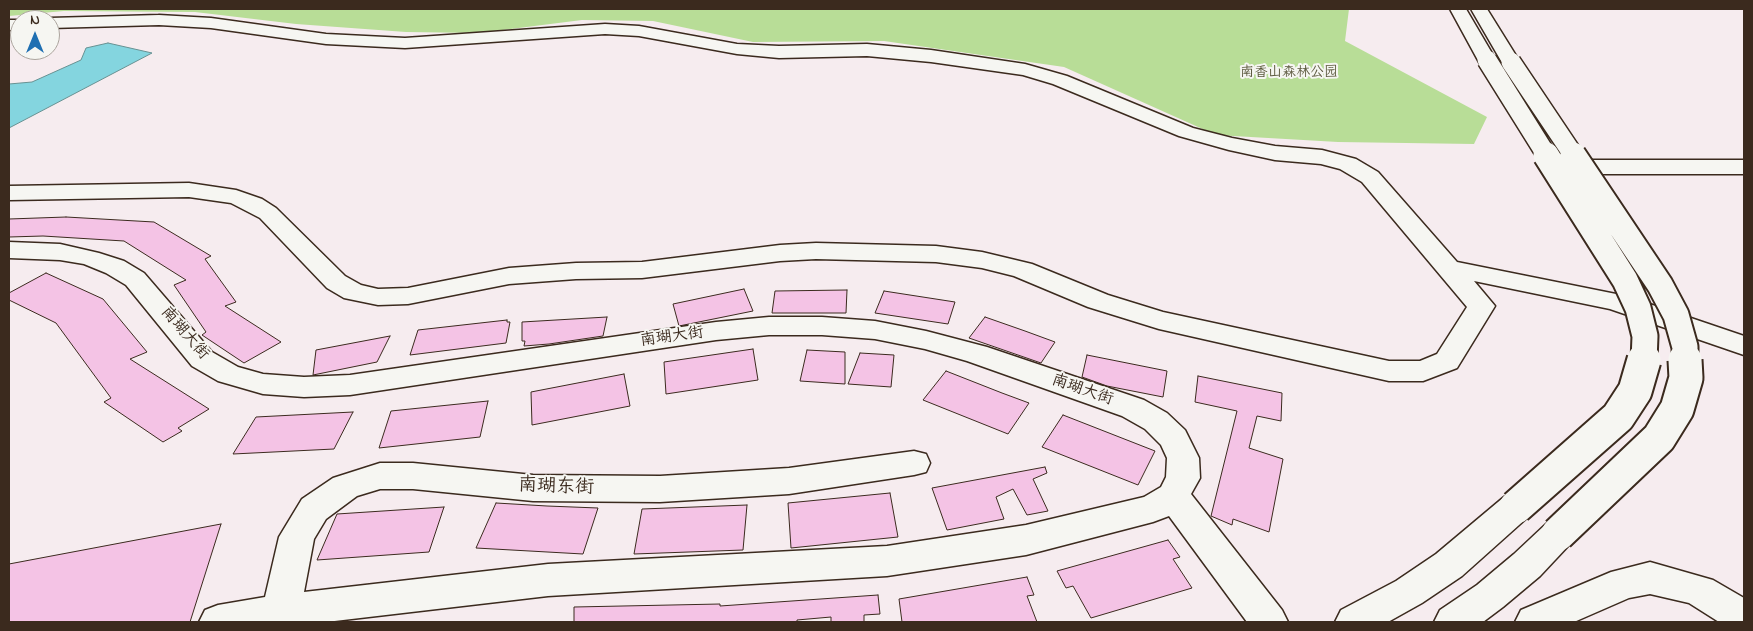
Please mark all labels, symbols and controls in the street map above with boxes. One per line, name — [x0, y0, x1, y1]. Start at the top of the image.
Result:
north arrow — [10, 10, 60, 60]
text: N — [30, 10, 40, 31]
park label: 南香山森林公园 — [1240, 66, 1338, 82]
street label: 南瑚大街 — [156, 304, 212, 364]
street label: 南瑚大街 — [639, 324, 705, 352]
street label: 南瑚大街 — [1049, 372, 1115, 410]
street label: 南瑚东街 — [518, 475, 594, 501]

